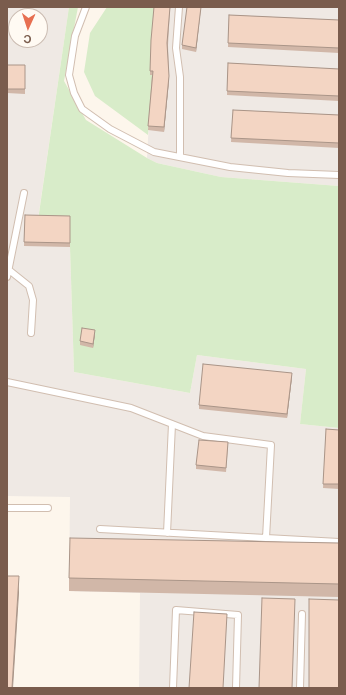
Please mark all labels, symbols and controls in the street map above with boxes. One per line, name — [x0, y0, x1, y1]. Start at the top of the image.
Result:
north arrow — [8, 8, 48, 48]
text: С — [23, 32, 32, 46]

